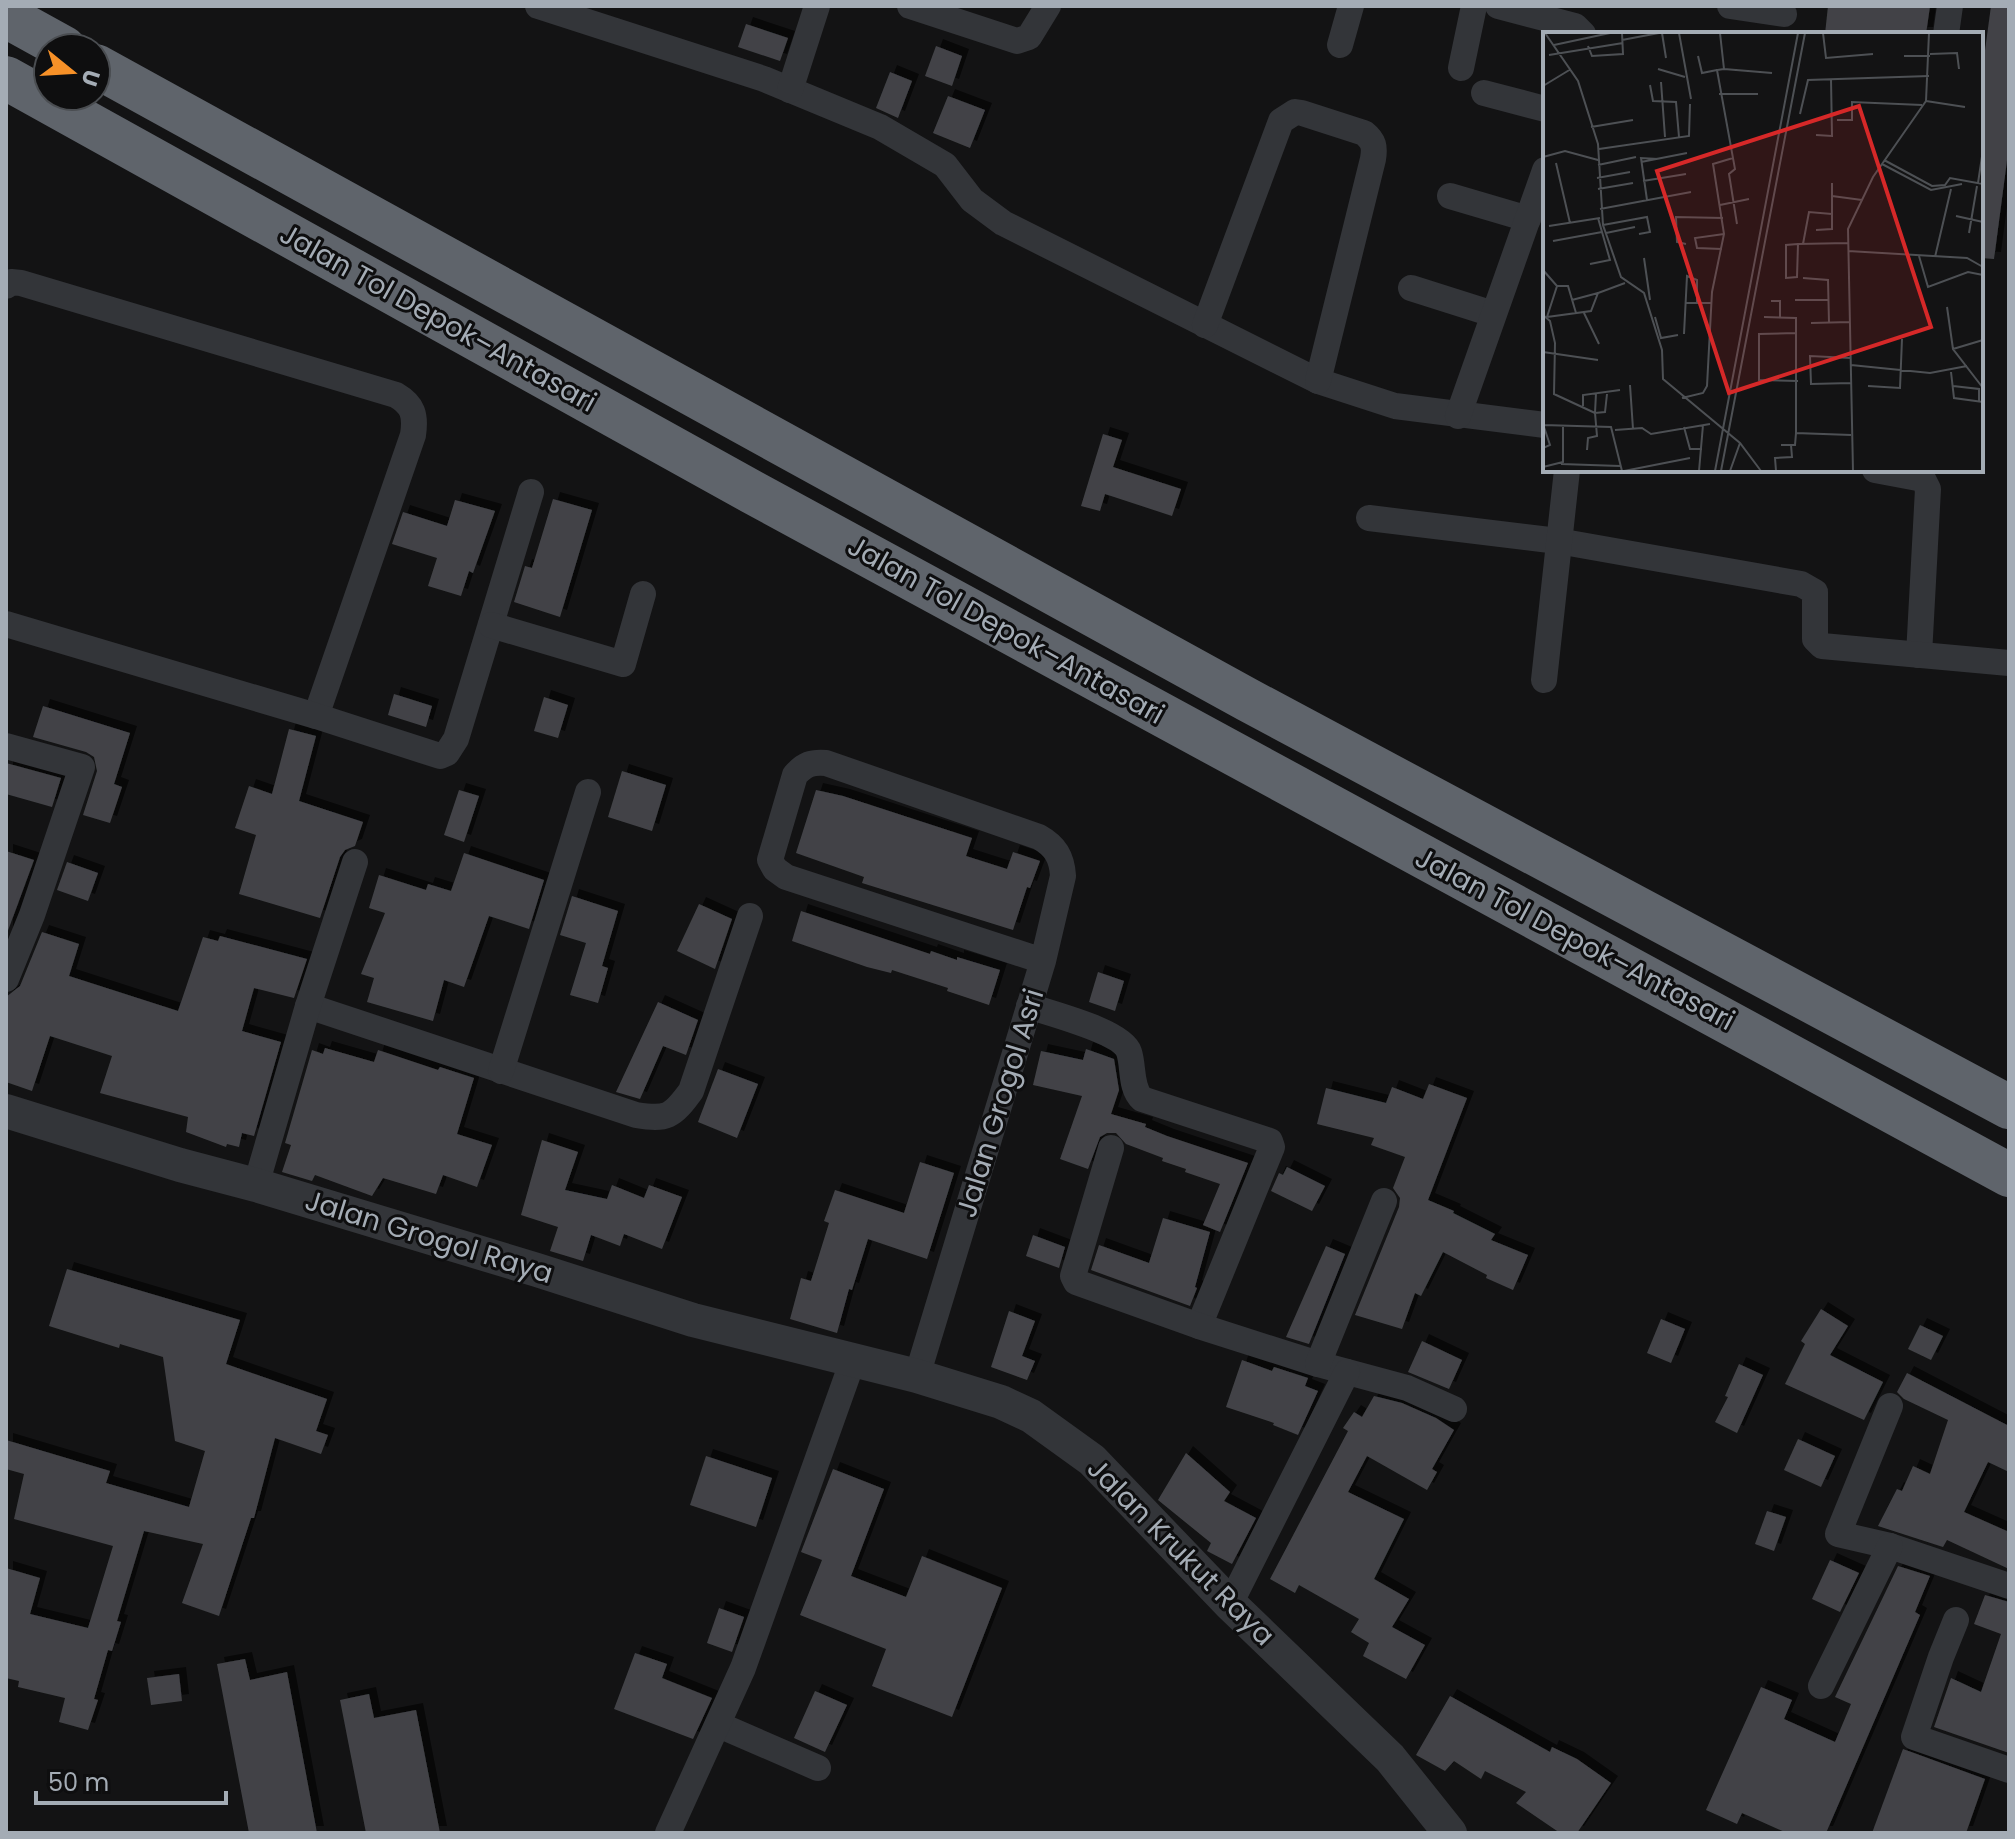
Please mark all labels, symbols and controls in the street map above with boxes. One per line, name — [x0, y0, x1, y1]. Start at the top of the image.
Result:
north arrow — [32, 32, 112, 112]
inset map — [1543, 32, 1983, 472]
text: U — [73, 66, 108, 90]
street label: Jalan Tol Depok–Antasari — [273, 215, 603, 421]
street label: Jalan Tol Depok–Antasari — [841, 527, 1171, 733]
street label: Jalan Tol Depok–Antasari — [1408, 838, 1742, 1040]
street label: Jalan Grogol Asri — [947, 984, 1053, 1222]
street label: Jalan Grogol Raya — [300, 1181, 558, 1293]
street label: Jalan Krukut Raya — [1079, 1450, 1283, 1654]
scale bar — [36, 1755, 226, 1805]
text: 50 m — [48, 1766, 109, 1799]

